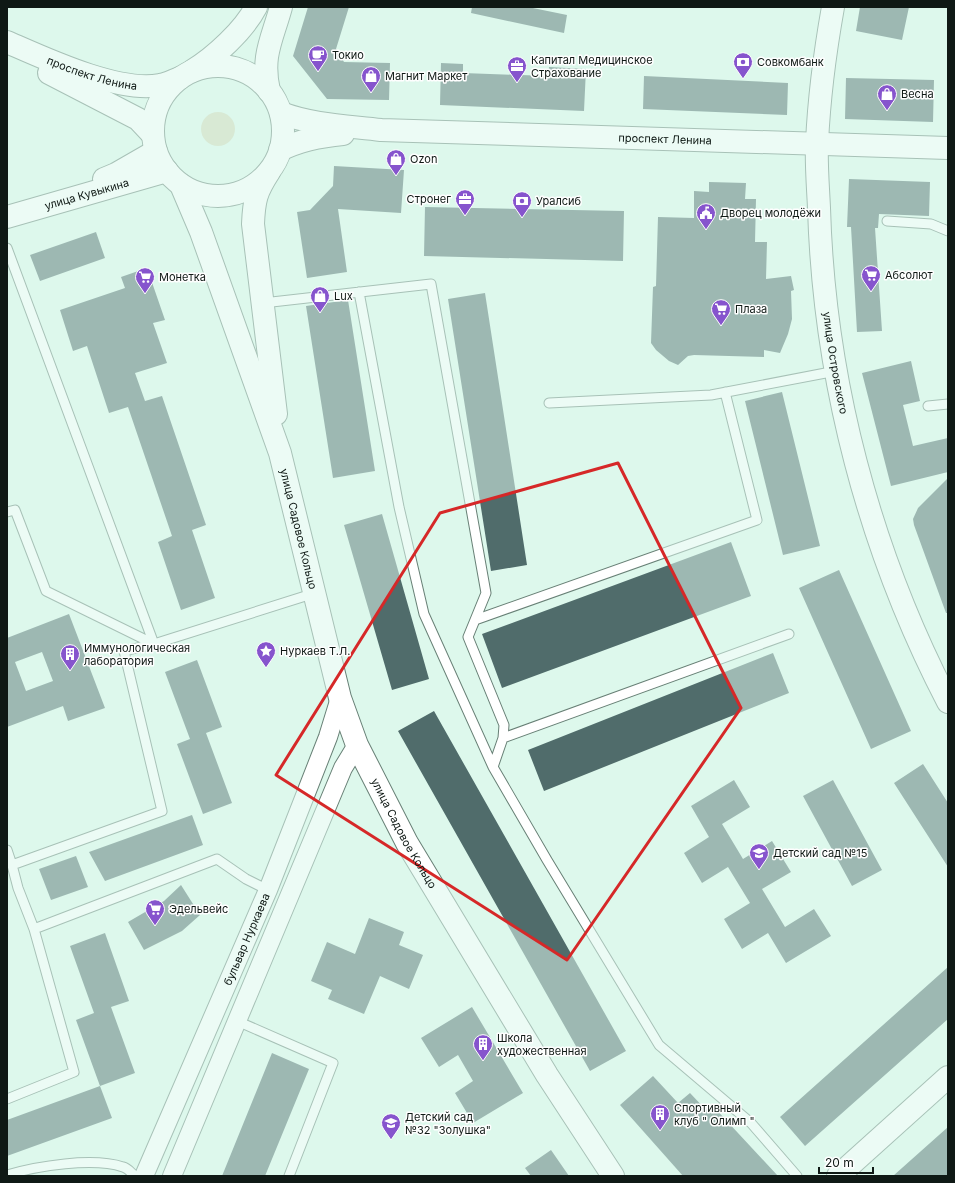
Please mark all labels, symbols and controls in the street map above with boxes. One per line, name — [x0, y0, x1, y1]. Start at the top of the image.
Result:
cafe icon: Токио — [307, 44, 329, 72]
place label: Токио — [332, 48, 364, 62]
bank icon: Совкомбанк — [732, 51, 754, 79]
street label: проспект Ленина — [45, 53, 138, 93]
place label: Капитал Медицинское Страхование — [531, 53, 653, 80]
office icon: Капитал Медицинское Страхование — [506, 55, 528, 83]
place label: Совкомбанк — [757, 55, 824, 69]
shop icon: Магнит Маркет — [360, 65, 382, 93]
place label: Магнит Маркет — [385, 69, 468, 83]
shop icon: Весна — [876, 83, 898, 111]
place label: Весна — [901, 87, 934, 101]
street label: проспект Ленина — [618, 131, 712, 148]
shop icon: Ozon — [385, 148, 407, 176]
place label: Ozon — [410, 152, 437, 166]
street label: улица Кувыкина — [43, 175, 131, 213]
office icon: Стронег — [454, 188, 476, 216]
bank icon: Уралсиб — [511, 190, 533, 218]
place label: Стронег — [407, 192, 451, 206]
place label: Уралсиб — [536, 194, 581, 208]
public building icon: Дворец молодёжи — [695, 202, 717, 230]
place label: Дворец молодёжи — [720, 206, 821, 220]
supermarket icon: Абсолют — [860, 264, 882, 292]
supermarket icon: Монетка — [134, 266, 156, 294]
place label: Абсолют — [885, 268, 934, 282]
place label: Монетка — [159, 270, 206, 284]
shop icon: Lux — [309, 285, 331, 313]
place label: Lux — [334, 289, 353, 303]
supermarket icon: Плаза — [710, 298, 732, 326]
place label: Плаза — [735, 302, 767, 316]
street label: улица Островского — [820, 311, 851, 416]
street label: улица Садовое Кольцо — [277, 467, 320, 591]
place icon: Нуркаев Т.Л. — [255, 640, 277, 668]
place label: Иммунологическая лаборатория — [84, 641, 190, 668]
building icon: Иммунологическая лаборатория — [59, 643, 81, 671]
place label: Нуркаев Т.Л. — [280, 644, 350, 658]
street label: улица Садовое Кольцо — [368, 776, 440, 891]
school or university icon: Детский сад №15 — [748, 842, 770, 870]
place label: Детский сад №15 — [773, 846, 868, 860]
street label: бульвар Нуркаева — [220, 891, 273, 988]
supermarket icon: Эдельвейс — [144, 898, 166, 926]
place label: Эдельвейс — [169, 902, 228, 916]
place label: Школа художественная — [497, 1031, 587, 1058]
building icon: Школа художественная — [472, 1033, 494, 1061]
place label: Спортивный клуб " Олимп " — [674, 1101, 755, 1128]
building icon: Спортивный клуб " Олимп " — [649, 1103, 671, 1131]
place label: Детский сад №32 "Золушка" — [405, 1110, 491, 1137]
school or university icon: Детский сад №32 "Золушка" — [380, 1112, 402, 1140]
scale bar — [819, 1149, 873, 1175]
text: 20 m — [825, 1155, 854, 1170]

